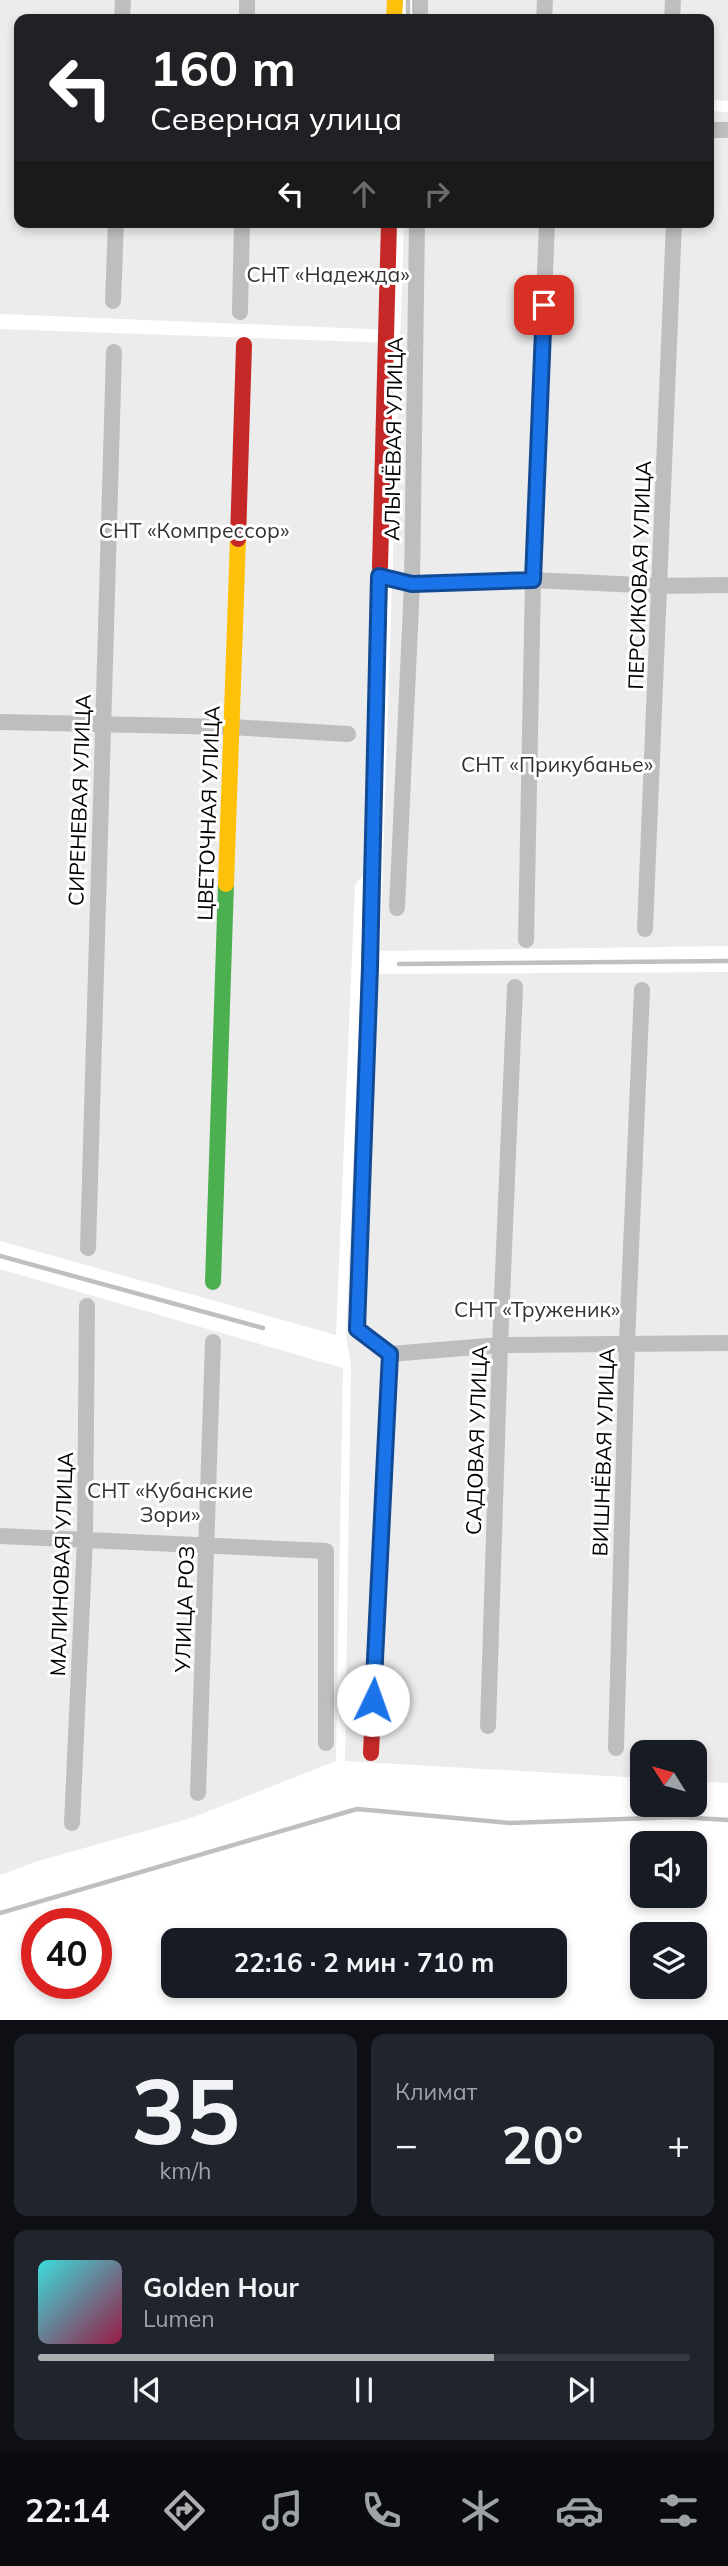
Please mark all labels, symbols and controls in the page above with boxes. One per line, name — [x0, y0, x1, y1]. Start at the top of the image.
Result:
text: 160 m — [150, 37, 296, 98]
icon: left — [35, 42, 126, 133]
text: Северная улица — [150, 98, 402, 138]
icon: left — [272, 175, 310, 213]
icon: ahead — [345, 175, 383, 213]
icon: right — [418, 175, 456, 213]
park label: СНТ «Надежда» — [246, 261, 410, 287]
pin — [514, 275, 574, 335]
icon: arrive — [525, 286, 563, 324]
street label: АЛЫЧЁВАЯ УЛИЦА — [378, 336, 408, 541]
street label: ПЕРСИКОВАЯ УЛИЦА — [622, 459, 656, 690]
park label: СНТ «Компрессор» — [99, 517, 289, 543]
street label: СИРЕНЕВАЯ УЛИЦА — [62, 693, 96, 906]
street label: ЦВЕТОЧНАЯ УЛИЦА — [191, 704, 225, 921]
park label: СНТ «Прикубанье» — [461, 751, 653, 777]
park label: СНТ «Труженик» — [454, 1296, 620, 1322]
street label: САДОВАЯ УЛИЦА — [460, 1344, 492, 1535]
street label: ВИШНЁВАЯ УЛИЦА — [586, 1347, 620, 1557]
street label: МАЛИНОВАЯ УЛИЦА — [44, 1451, 78, 1677]
park label: СНТ «Кубанские Зори» — [87, 1477, 253, 1527]
street label: УЛИЦА РОЗ — [169, 1545, 199, 1674]
position arrow — [336, 1663, 410, 1737]
north arrow — [630, 1740, 707, 1816]
map controls — [630, 1740, 707, 1999]
button: sound — [630, 1831, 707, 1908]
speed limit sign: 40 — [21, 1908, 112, 1999]
button: layers — [630, 1922, 707, 1999]
text: 22:16 · 2 мин · 710 m — [234, 1946, 494, 1979]
text: 35 — [131, 2053, 240, 2167]
text: Климат — [395, 2077, 477, 2106]
text: 20° — [501, 2112, 584, 2177]
text: − — [395, 2120, 418, 2168]
text: + — [667, 2120, 690, 2168]
text: km/h — [159, 2156, 212, 2185]
text: Golden Hour — [143, 2271, 299, 2304]
text: Lumen — [143, 2304, 215, 2333]
icon: previous — [128, 2371, 166, 2409]
icon: pause — [345, 2371, 383, 2409]
icon: next — [562, 2371, 600, 2409]
icon: directions — [160, 2486, 209, 2535]
icon: music — [258, 2486, 307, 2535]
icon: phone — [357, 2486, 406, 2535]
icon: climate — [456, 2486, 505, 2535]
icon: car — [555, 2486, 604, 2535]
icon: filters — [654, 2486, 703, 2535]
text: 22:14 — [25, 2490, 110, 2530]

